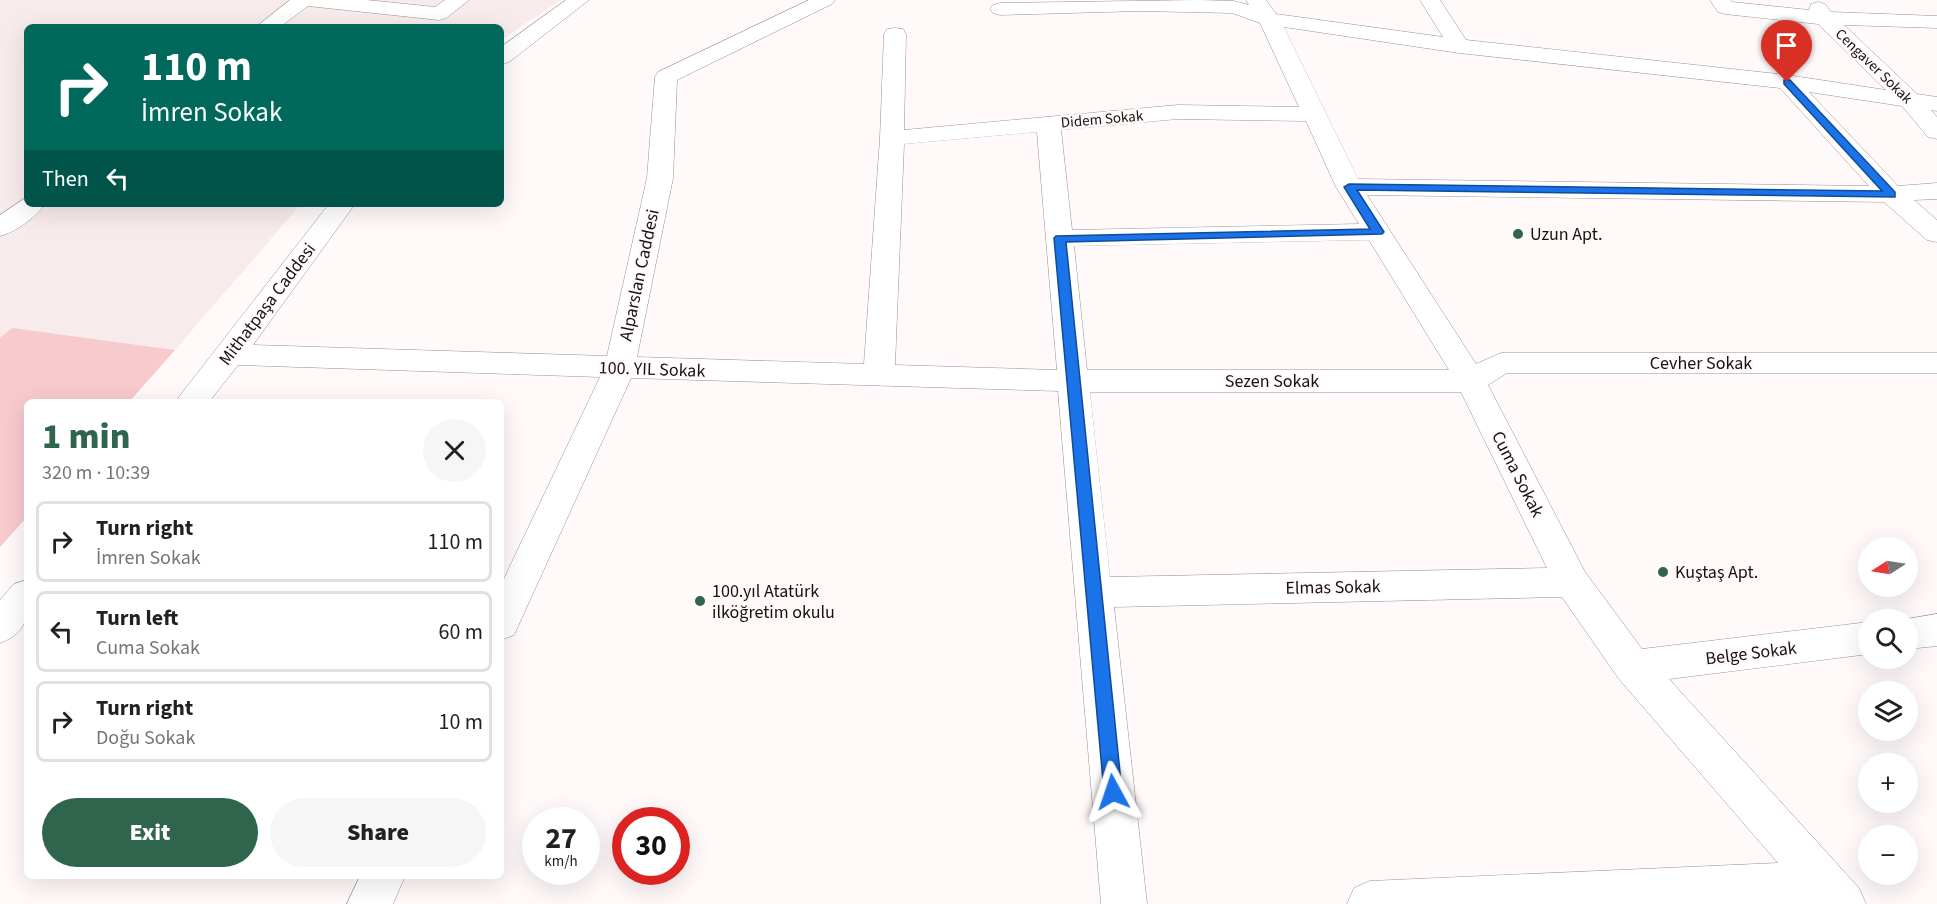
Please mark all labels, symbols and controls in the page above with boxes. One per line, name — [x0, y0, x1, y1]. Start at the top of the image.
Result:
pin — [1761, 20, 1812, 82]
street label: Cengaver Sokak — [1830, 24, 1917, 109]
icon: arrive — [1770, 29, 1803, 62]
text: 110 m — [141, 37, 252, 97]
icon: right — [42, 48, 120, 126]
text: İmren Sokak — [141, 93, 282, 132]
street label: Didem Sokak — [1060, 105, 1145, 134]
icon: left — [101, 162, 134, 195]
text: Then — [42, 163, 89, 195]
street label: Alparslan Caddesi — [613, 207, 666, 343]
place label: Uzun Apt. — [1530, 222, 1602, 247]
marker: Uzun Apt. — [1511, 227, 1525, 241]
street label: Mithatpaşa Caddesi — [213, 238, 322, 371]
street label: Cevher Sokak — [1650, 351, 1752, 376]
street label: 100. YIL Sokak — [598, 355, 706, 384]
street label: Sezen Sokak — [1225, 369, 1319, 394]
text: 1 min — [42, 411, 130, 462]
button: close — [423, 419, 486, 482]
street label: Cuma Sokak — [1485, 427, 1550, 522]
text: 320 m · 10:39 — [42, 459, 150, 487]
text: Turn right — [96, 512, 193, 544]
icon: right — [45, 525, 78, 558]
text: 110 m — [428, 526, 483, 558]
north arrow — [1858, 537, 1918, 597]
map controls — [1858, 537, 1918, 885]
text: İmren Sokak — [96, 544, 201, 572]
place label: Kuştaş Apt. — [1675, 560, 1758, 585]
marker: Kuştaş Apt. — [1656, 565, 1670, 579]
street label: Elmas Sokak — [1285, 574, 1381, 601]
place label: 100.yıl Atatürk ilköğretim okulu — [712, 579, 835, 625]
marker: 100.yıl Atatürk ilköğretim okulu — [693, 594, 707, 608]
text: Turn left — [96, 602, 178, 634]
button: search — [1858, 609, 1918, 669]
icon: left — [45, 615, 78, 648]
text: 60 m — [438, 616, 483, 648]
text: Cuma Sokak — [96, 634, 200, 662]
street label: Belge Sokak — [1704, 636, 1798, 671]
button: layers — [1858, 681, 1918, 741]
text: Turn right — [96, 692, 193, 724]
icon: right — [45, 705, 78, 738]
text: 10 m — [438, 706, 483, 738]
text: Doğu Sokak — [96, 724, 195, 752]
button: + — [1858, 753, 1918, 813]
position arrow — [1081, 760, 1145, 824]
button: Exit — [42, 798, 258, 867]
button: Share — [270, 798, 486, 867]
speed limit sign: 30 — [612, 807, 690, 885]
text: 27 — [545, 817, 577, 860]
button: − — [1858, 825, 1918, 885]
text: km/h — [544, 851, 578, 872]

